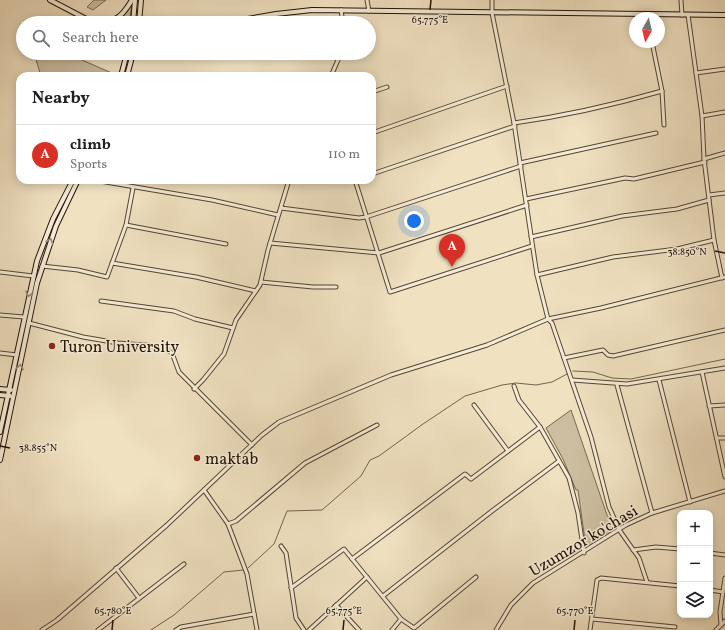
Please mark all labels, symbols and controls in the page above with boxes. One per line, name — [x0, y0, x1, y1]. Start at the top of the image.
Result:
north arrow — [629, 12, 665, 48]
text: 65.775°E — [412, 13, 448, 27]
search box — [16, 16, 376, 60]
icon: search — [30, 27, 52, 49]
text: Search here — [62, 28, 139, 49]
text: Nearby — [32, 87, 90, 110]
text: climb — [70, 135, 111, 156]
text: A — [40, 146, 50, 164]
text: 110 m — [328, 146, 360, 164]
text: Sports — [70, 156, 107, 174]
your location — [404, 211, 424, 231]
pin: A — [439, 234, 465, 267]
one-way arrow — [45, 238, 54, 245]
text: 38.850°N — [667, 245, 707, 259]
one-way arrow — [25, 291, 33, 297]
place label: Turon University — [60, 337, 180, 359]
marker: Turon University — [47, 341, 57, 351]
one-way arrow — [15, 364, 24, 370]
text: 38.855°N — [19, 441, 58, 455]
place label: maktab — [205, 449, 258, 471]
marker: maktab — [192, 453, 202, 463]
street label: Uzumzor ko'chasi — [526, 500, 643, 583]
map controls — [677, 510, 713, 618]
button: + — [677, 510, 713, 546]
button: − — [677, 546, 713, 582]
button: layers — [677, 582, 713, 618]
text: 65.780°E — [94, 604, 132, 618]
text: 65.775°E — [326, 604, 362, 618]
text: 65.770°E — [557, 604, 593, 618]

